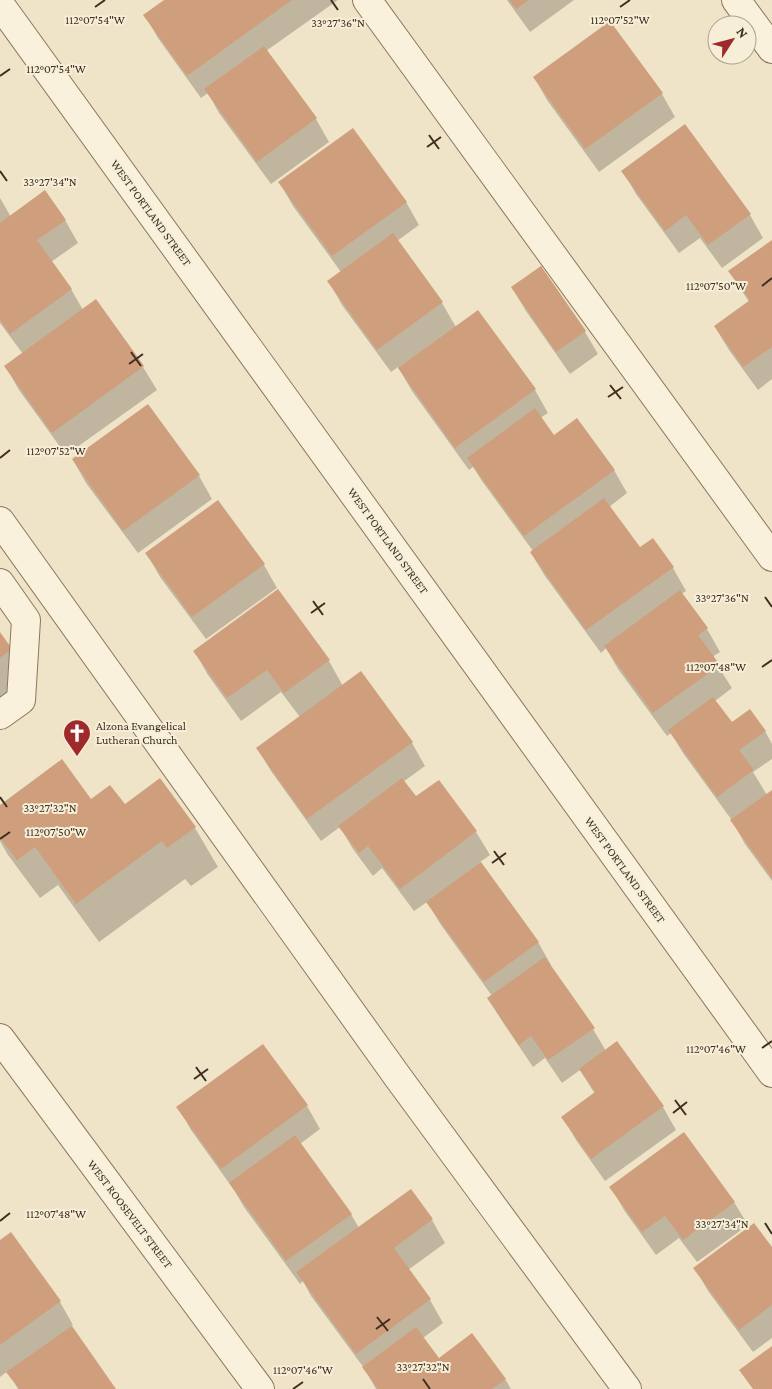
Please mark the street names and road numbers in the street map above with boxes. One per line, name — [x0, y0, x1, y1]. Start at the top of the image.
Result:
street label: WEST PORTLAND STREET — [108, 157, 195, 269]
street label: WEST PORTLAND STREET — [345, 485, 432, 597]
street label: WEST PORTLAND STREET — [582, 814, 669, 926]
street label: WEST ROOSEVELT STREET — [85, 1157, 176, 1271]

